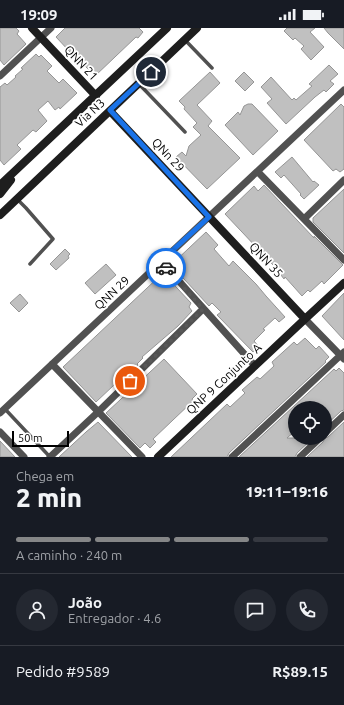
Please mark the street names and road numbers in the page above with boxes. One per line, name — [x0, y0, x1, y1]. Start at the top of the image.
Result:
street label: QNN 21 — [62, 43, 101, 83]
street label: Via N3 — [72, 96, 107, 129]
street label: QNn 29 — [150, 135, 187, 174]
street label: QNN 35 — [247, 240, 286, 280]
street label: QNN 29 — [92, 273, 132, 312]
street label: QNP 9 Conjunto A — [184, 341, 264, 417]

